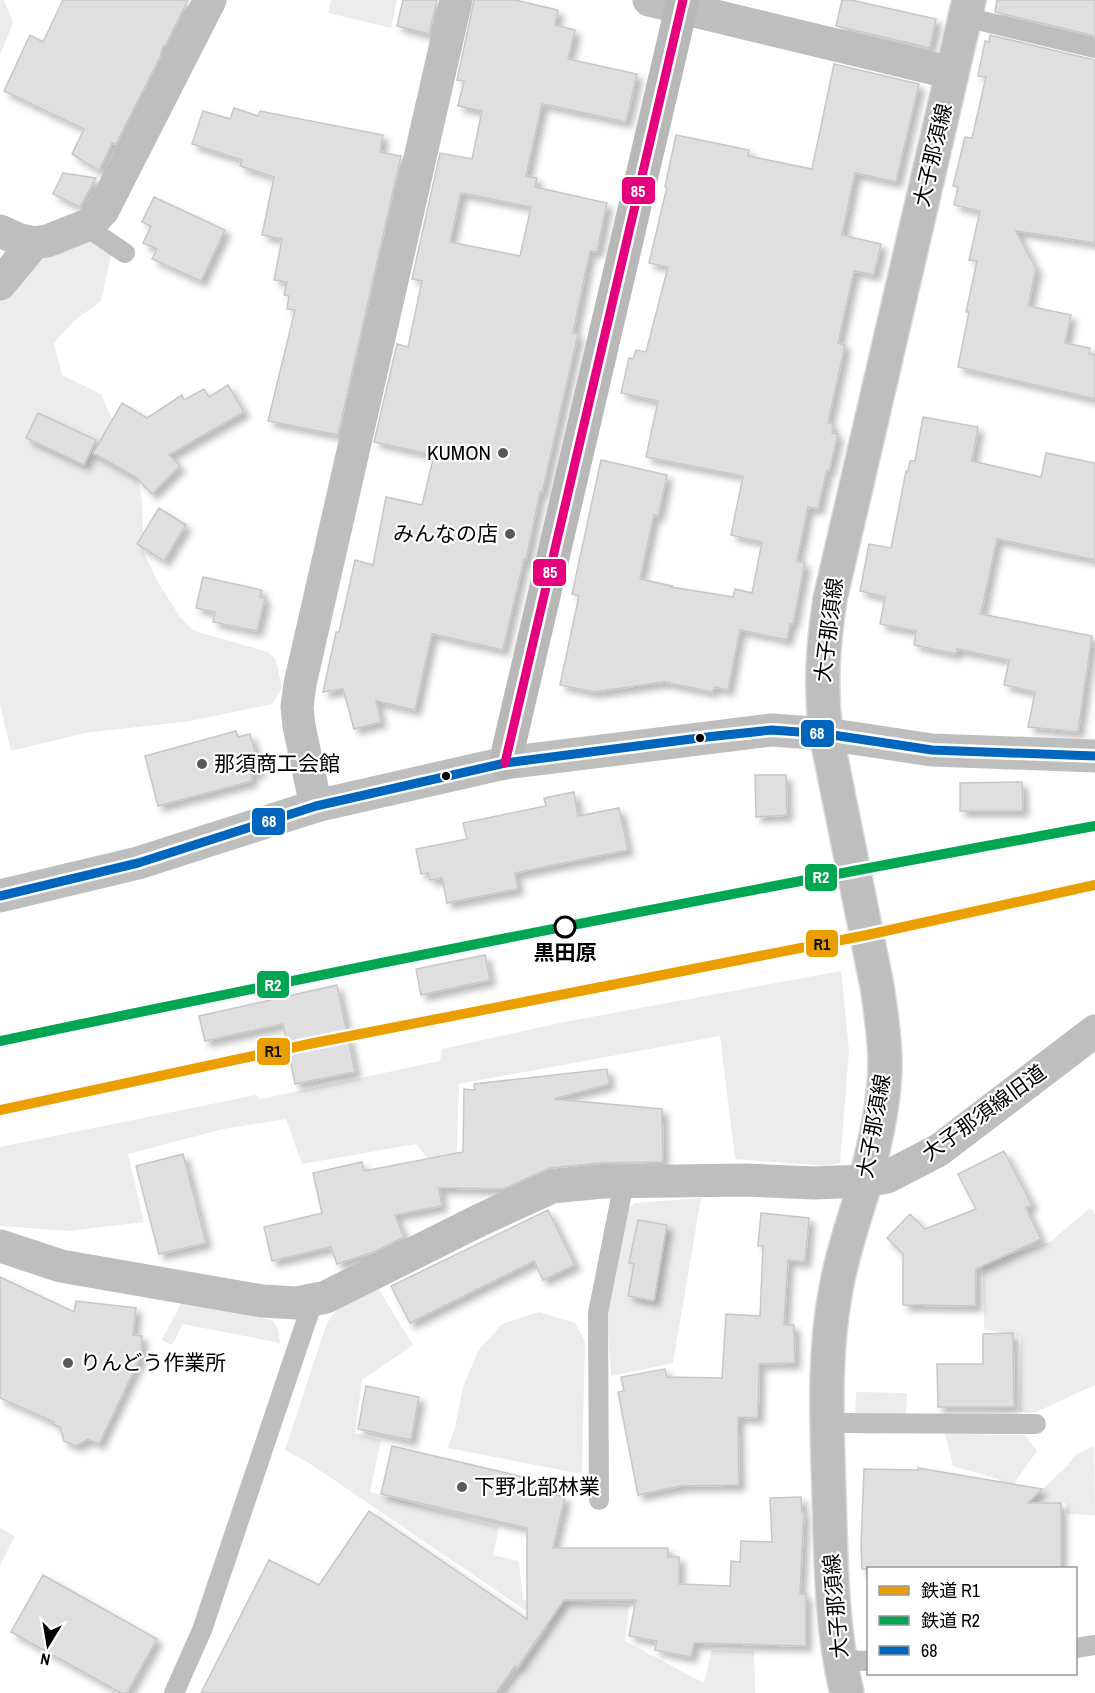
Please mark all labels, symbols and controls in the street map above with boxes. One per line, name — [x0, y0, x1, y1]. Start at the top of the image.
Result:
street label: 大子那須線 — [907, 100, 958, 209]
line badge: 85 — [621, 176, 656, 205]
text: 85 — [631, 180, 645, 202]
place label: KUMON — [427, 438, 491, 467]
marker: KUMON — [496, 446, 510, 460]
place label: みんなの店 — [393, 519, 498, 548]
marker: みんなの店 — [503, 527, 517, 541]
line badge: 85 — [532, 558, 567, 587]
text: 85 — [543, 561, 557, 583]
street label: 大子那須線 — [808, 576, 849, 684]
line badge: 68 — [800, 719, 835, 748]
text: 68 — [810, 722, 824, 744]
unlabelled marker — [694, 732, 706, 744]
place label: 那須商工会館 — [214, 749, 340, 778]
marker: 那須商工会館 — [195, 757, 209, 771]
unlabelled marker — [440, 770, 452, 782]
line badge: 68 — [251, 807, 286, 836]
text: 68 — [262, 810, 276, 832]
line badge: R2 — [804, 863, 838, 892]
text: R2 — [813, 866, 829, 888]
marker: 黒田原 — [554, 916, 576, 938]
line badge: R1 — [805, 929, 839, 958]
text: R1 — [814, 933, 831, 955]
place label: 黒田原 — [534, 938, 597, 967]
line badge: R2 — [256, 970, 290, 999]
text: R2 — [265, 974, 281, 996]
line badge: R1 — [256, 1037, 291, 1066]
text: R1 — [265, 1040, 282, 1062]
street label: 大子那須線旧道 — [916, 1058, 1052, 1168]
street label: 大子那須線 — [850, 1072, 897, 1180]
place label: りんどう作業所 — [80, 1348, 226, 1377]
marker: りんどう作業所 — [61, 1356, 75, 1370]
place label: 下野北部林業 — [474, 1472, 600, 1501]
marker: 下野北部林業 — [455, 1480, 469, 1494]
street label: 大子那須線 — [816, 1552, 855, 1660]
legend — [867, 1567, 1077, 1675]
text: 鉄道 R1 — [921, 1578, 981, 1603]
text: 鉄道 R2 — [921, 1608, 980, 1633]
north arrow — [18, 1615, 78, 1675]
text: 68 — [921, 1638, 937, 1663]
text: N — [38, 1648, 52, 1671]

